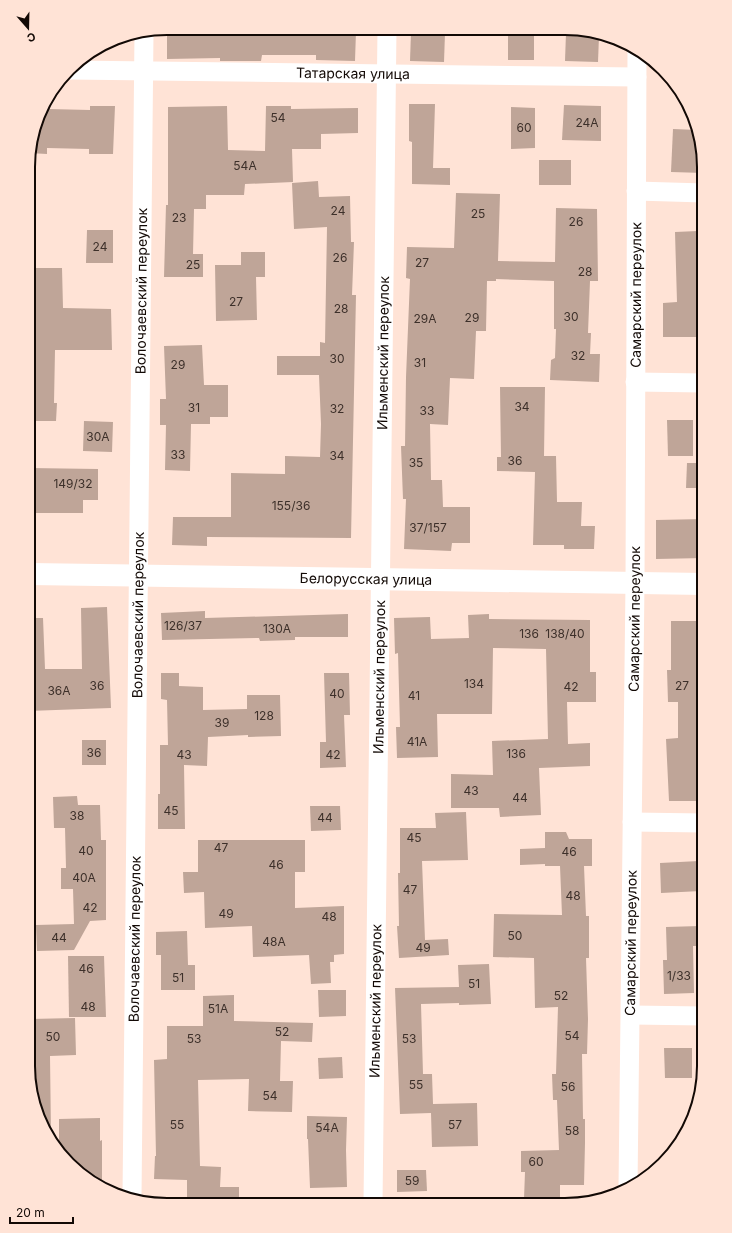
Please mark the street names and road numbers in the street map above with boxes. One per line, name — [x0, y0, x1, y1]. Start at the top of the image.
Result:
street label: Татарская улица — [296, 64, 410, 82]
street label: Волочаевский переулок — [131, 207, 150, 374]
street label: Самарский переулок — [627, 222, 644, 368]
street label: Ильменский переулок — [373, 276, 392, 430]
street label: Волочаевский переулок — [128, 531, 147, 698]
street label: Самарский переулок — [625, 546, 643, 692]
street label: Белорусская улица — [300, 569, 432, 588]
street label: Ильменский переулок — [369, 600, 388, 754]
street label: Волочаевский переулок — [125, 855, 144, 1022]
street label: Самарский переулок — [621, 870, 640, 1016]
street label: Ильменский переулок — [366, 924, 384, 1078]

